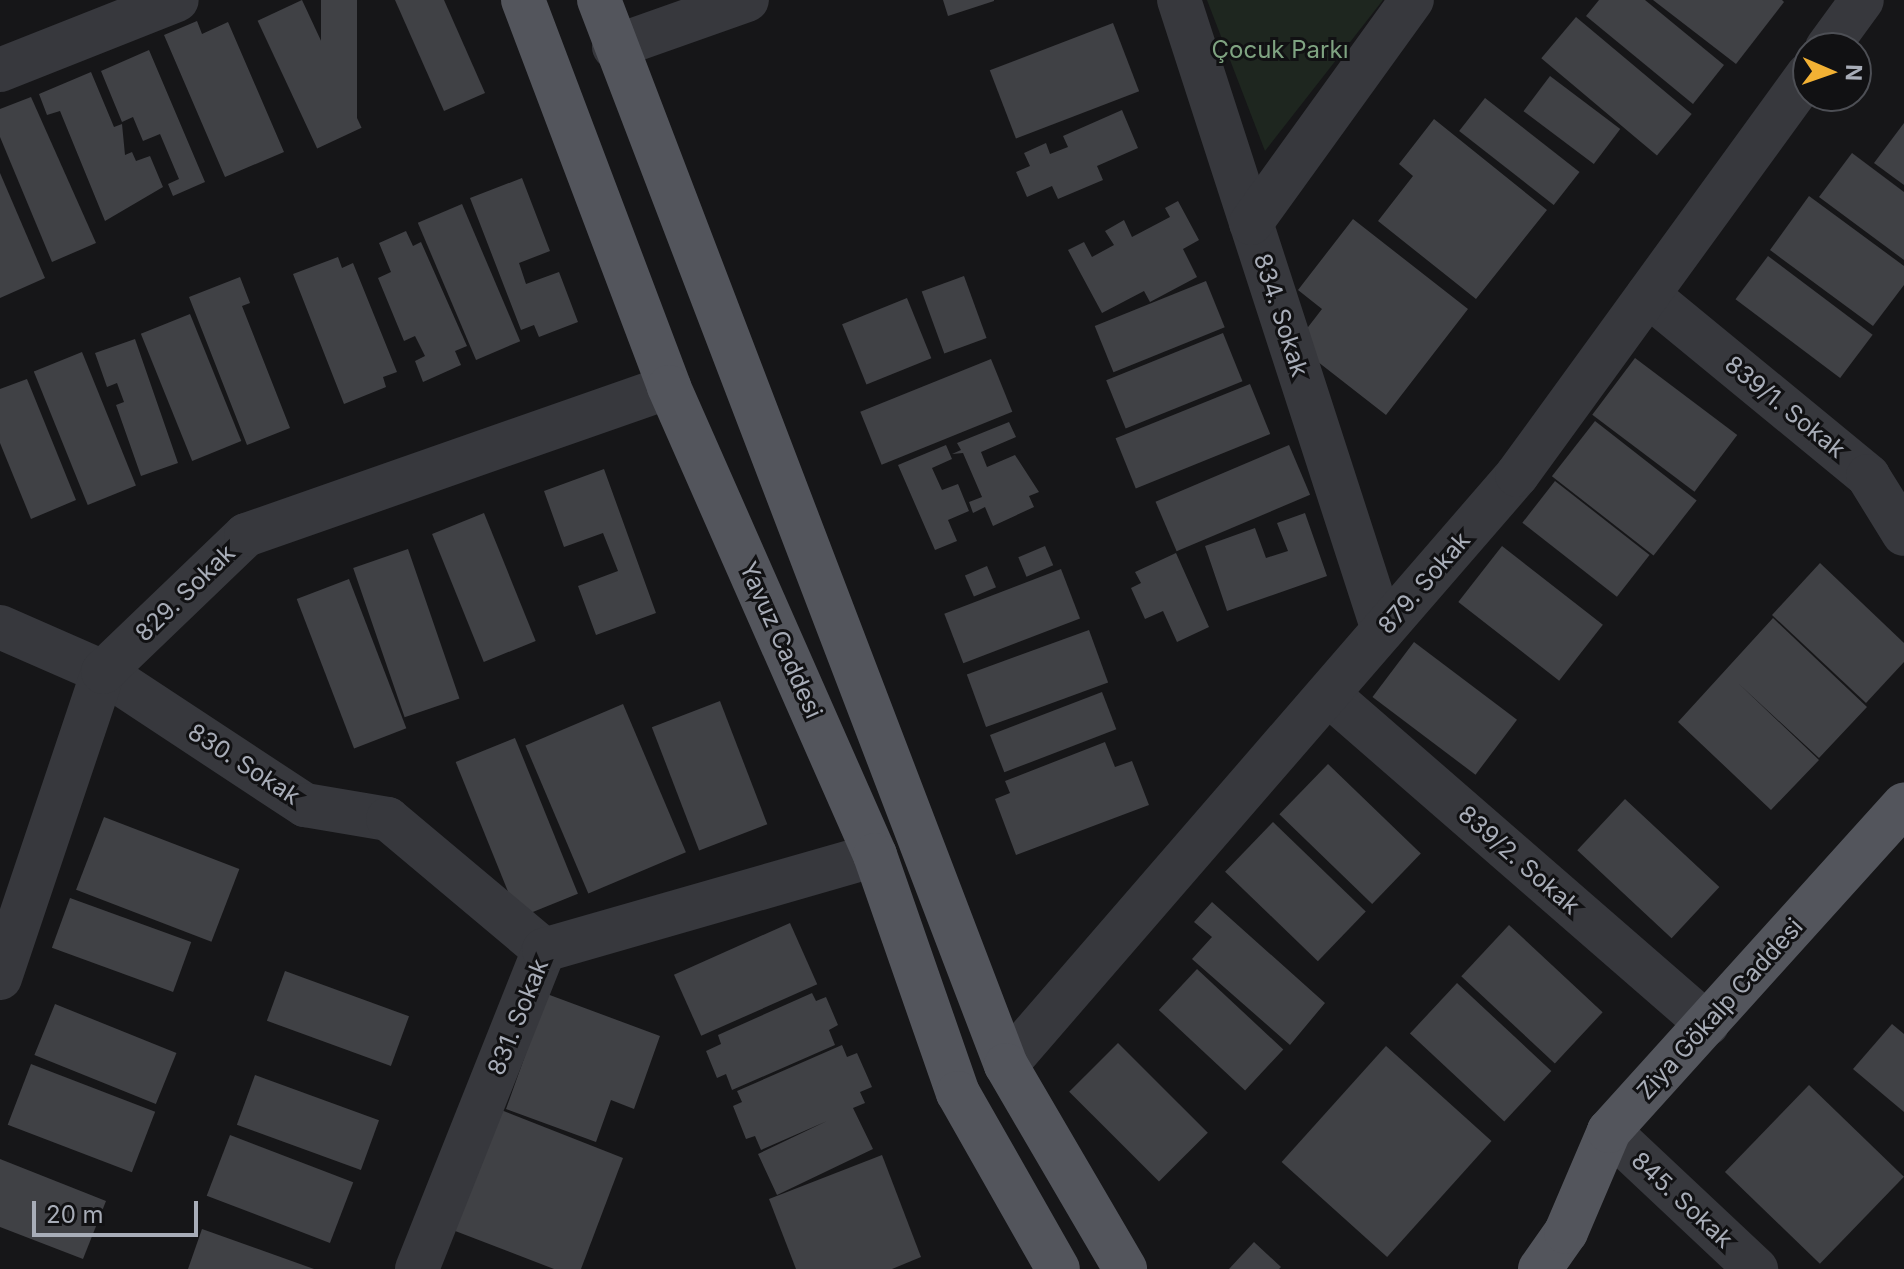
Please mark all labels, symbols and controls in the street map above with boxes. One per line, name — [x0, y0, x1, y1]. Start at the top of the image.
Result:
north arrow — [1792, 32, 1872, 112]
park label: Çocuk Parkı — [1212, 36, 1348, 64]
text: N — [1841, 64, 1867, 82]
street label: 834. Sokak — [1248, 250, 1314, 380]
street label: 839/1. Sokak — [1719, 350, 1851, 464]
street label: 879. Sokak — [1372, 526, 1476, 640]
street label: 829. Sokak — [129, 539, 241, 647]
street label: Yavuz Caddesi — [734, 557, 828, 723]
street label: 830. Sokak — [183, 717, 305, 811]
street label: 839/2. Sokak — [1453, 800, 1585, 920]
street label: Ziya Gökalp Caddesi — [1631, 913, 1809, 1105]
street label: 831. Sokak — [482, 955, 554, 1079]
street label: 845. Sokak — [1626, 1146, 1738, 1254]
scale bar — [36, 1185, 202, 1235]
text: 20 m — [46, 1200, 104, 1229]

